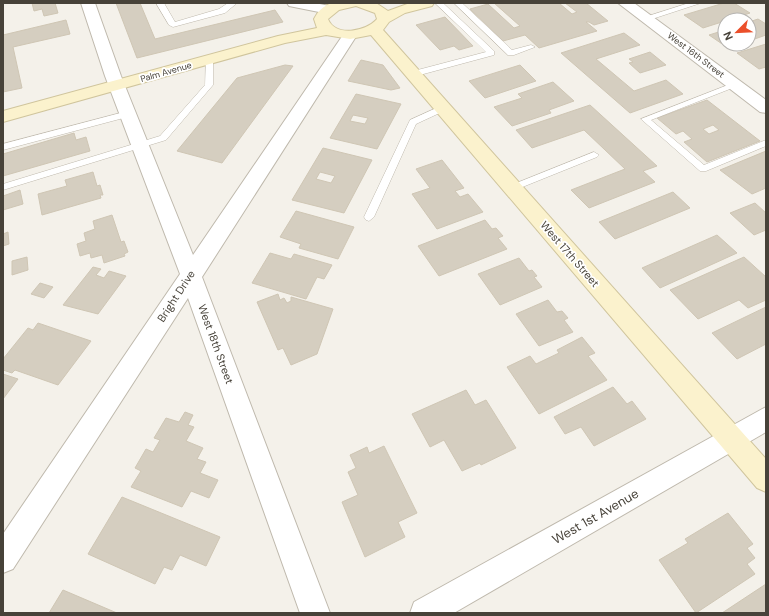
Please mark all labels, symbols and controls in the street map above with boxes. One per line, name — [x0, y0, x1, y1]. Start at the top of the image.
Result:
north arrow — [717, 12, 757, 52]
street label: West 16th Street — [665, 30, 727, 81]
text: N — [720, 30, 736, 43]
street label: Palm Avenue — [139, 59, 193, 85]
street label: West 17th Street — [538, 218, 602, 290]
street label: Bright Drive — [154, 267, 198, 325]
street label: West 18th Street — [195, 302, 237, 386]
street label: West 1st Avenue — [549, 485, 642, 548]

